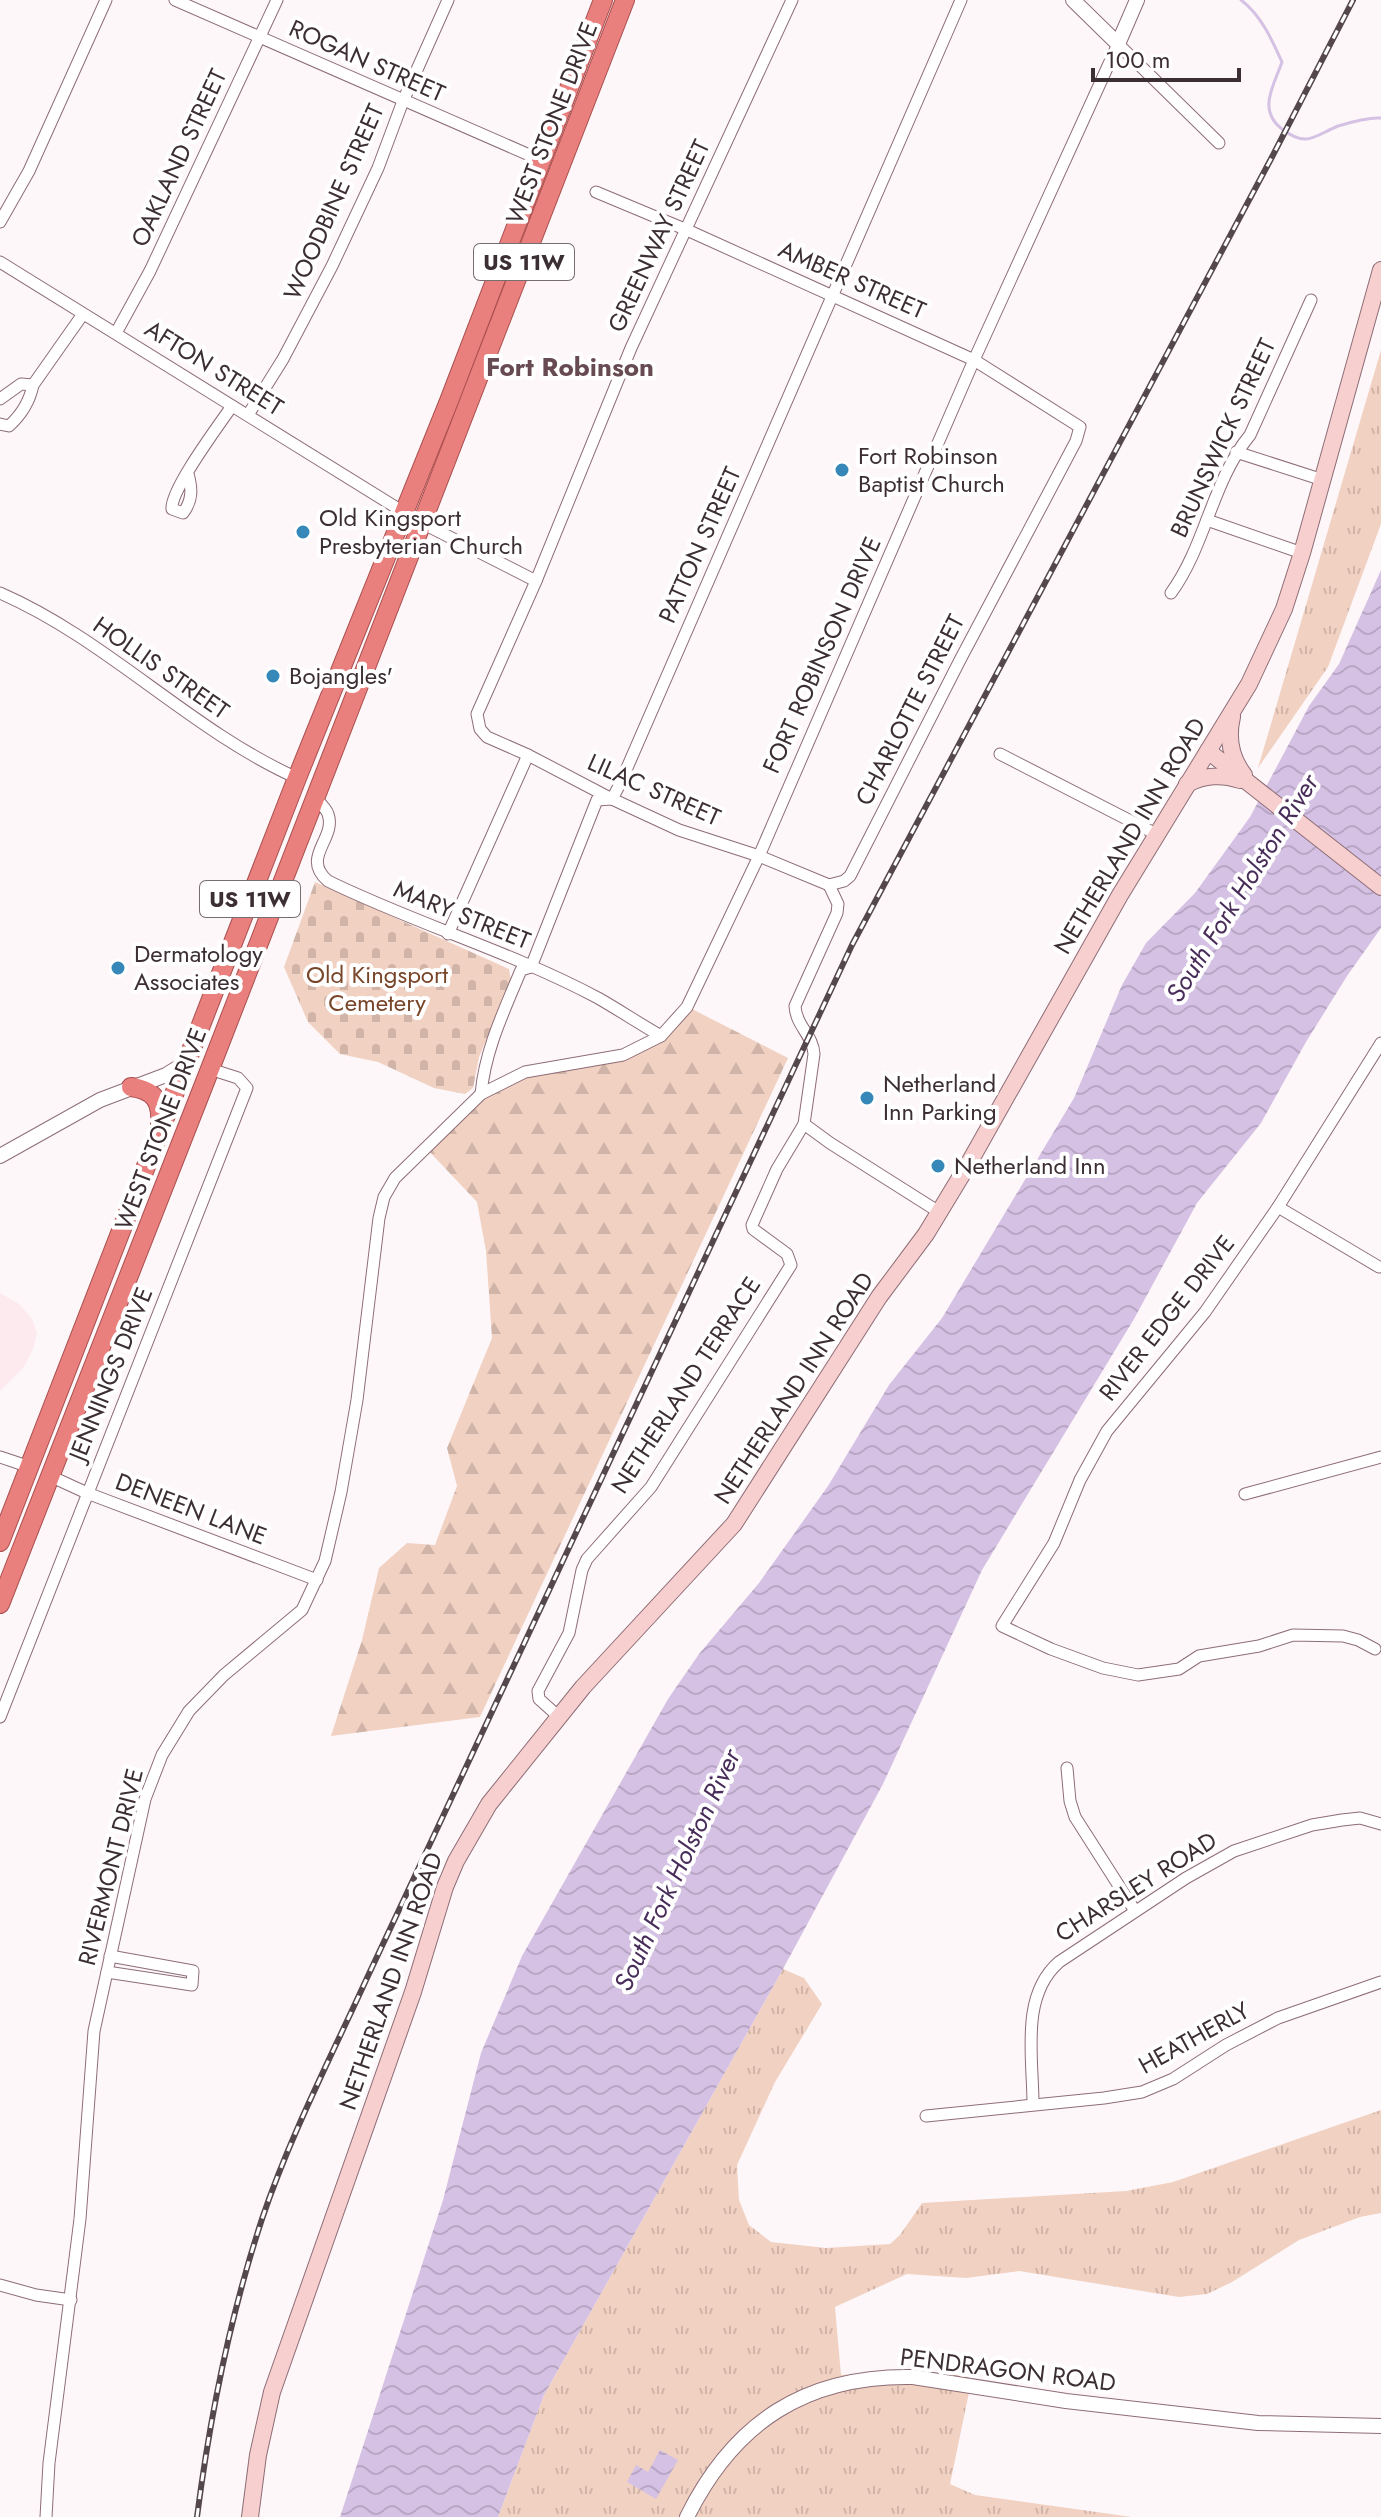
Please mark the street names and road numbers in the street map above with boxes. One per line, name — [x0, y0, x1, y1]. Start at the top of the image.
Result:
street label: ROGAN STREET — [284, 11, 451, 111]
street label: WEST STONE DRIVE — [497, 17, 606, 229]
street label: OAKLAND STREET — [122, 63, 235, 252]
street label: WOODBINE STREET — [275, 98, 392, 305]
street label: GREENWAY STREET — [599, 134, 718, 338]
street label: AMBER STREET — [773, 231, 931, 328]
road number: US 11W — [474, 244, 574, 280]
street label: AFTON STREET — [138, 311, 290, 424]
street label: BRUNSWICK STREET — [1161, 333, 1284, 543]
street label: PATTON STREET — [649, 461, 750, 628]
street label: FORT ROBINSON DRIVE — [754, 531, 890, 779]
street label: HOLLIS STREET — [86, 608, 237, 728]
street label: CHARLOTTE STREET — [846, 608, 973, 811]
street label: NETHERLAND INN ROAD — [1045, 711, 1214, 961]
street label: LILAC STREET — [582, 745, 726, 834]
street label: MARY STREET — [389, 871, 536, 958]
road number: US 11W — [200, 881, 300, 917]
street label: WEST STONE DRIVE — [106, 1023, 215, 1235]
street label: RIVER EDGE DRIVE — [1091, 1227, 1243, 1408]
street label: NETHERLAND INN ROAD — [705, 1265, 882, 1511]
street label: NETHERLAND TERRACE — [602, 1269, 769, 1500]
street label: JENNINGS DRIVE — [59, 1282, 161, 1469]
street label: DENEEN LANE — [110, 1464, 272, 1553]
street label: RIVERMONT DRIVE — [69, 1765, 152, 1969]
street label: CHARSLEY ROAD — [1048, 1823, 1223, 1950]
street label: NETHERLAND INN ROAD — [330, 1847, 451, 2114]
street label: HEATHERLY — [1132, 1992, 1256, 2082]
street label: PENDRAGON ROAD — [898, 2339, 1118, 2400]

